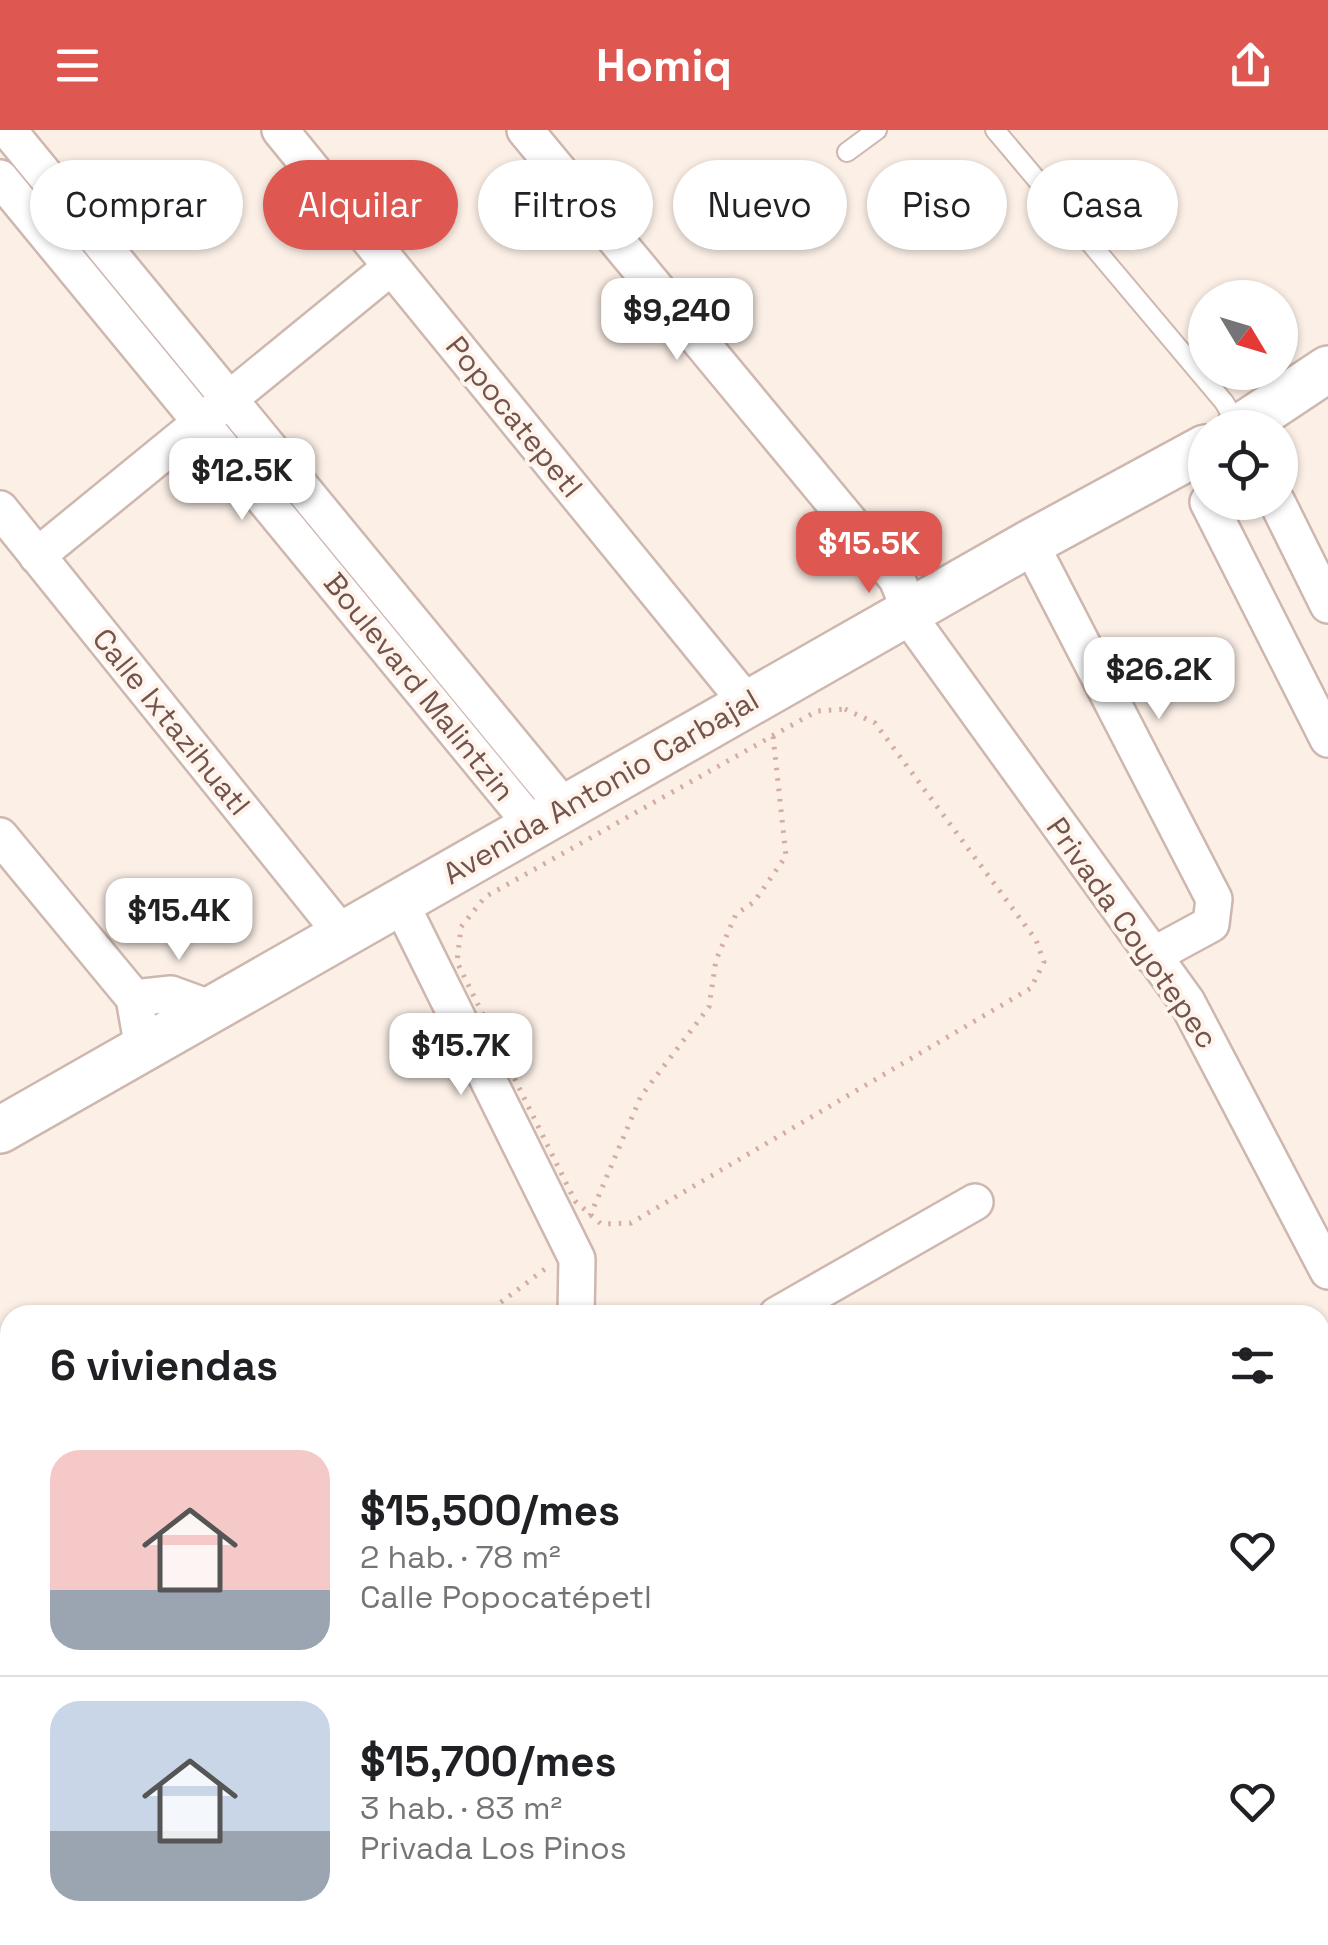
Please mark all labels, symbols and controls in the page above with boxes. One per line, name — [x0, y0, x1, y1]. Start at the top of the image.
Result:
text: Homiq — [596, 37, 732, 94]
icon: menu — [50, 38, 105, 93]
icon: share — [1223, 38, 1278, 93]
chip: Comprar — [30, 160, 243, 250]
chip: Alquilar — [263, 160, 458, 250]
chip: Filtros — [478, 160, 653, 250]
chip: Nuevo — [673, 160, 847, 250]
chip: Piso — [867, 160, 1007, 250]
chip: Casa — [1027, 160, 1178, 250]
pin: $9,240 — [596, 278, 758, 363]
north arrow — [1188, 280, 1298, 390]
map controls — [1188, 280, 1298, 520]
text: $9,240 — [623, 290, 731, 330]
street label: Popocatepetl — [437, 328, 591, 505]
button: locate — [1188, 410, 1298, 520]
pin: $12.5K — [161, 438, 323, 523]
text: $12.5K — [191, 450, 293, 490]
pin: $15.5K — [788, 511, 950, 596]
text: $15.5K — [818, 523, 920, 563]
street label: Boulevard Malintzin — [315, 564, 524, 809]
street label: Calle Ixtazihuatl — [84, 620, 259, 823]
pin: $26.2K — [1078, 637, 1240, 722]
text: $26.2K — [1106, 649, 1212, 689]
street label: Avenida Antonio Carbajal — [436, 680, 766, 893]
street label: Privada Coyotepec — [1038, 809, 1227, 1056]
pin: $15.4K — [98, 878, 260, 963]
text: $15.4K — [128, 890, 230, 930]
pin: $15.7K — [380, 1013, 542, 1098]
text: $15.7K — [411, 1025, 511, 1065]
icon: filters — [1225, 1338, 1280, 1393]
text: 6 viviendas — [50, 1339, 278, 1392]
text: $15,500/mes — [360, 1484, 620, 1537]
icon: home — [130, 1490, 250, 1610]
icon: heart — [1225, 1523, 1280, 1578]
text: 2 hab. · 78 m² — [360, 1537, 561, 1577]
text: Calle Popocatépetl — [360, 1577, 652, 1617]
text: $15,700/mes — [360, 1735, 617, 1788]
icon: home — [130, 1741, 250, 1861]
icon: heart — [1225, 1774, 1280, 1829]
text: 3 hab. · 83 m² — [360, 1788, 562, 1828]
text: Privada Los Pinos — [360, 1828, 627, 1868]

